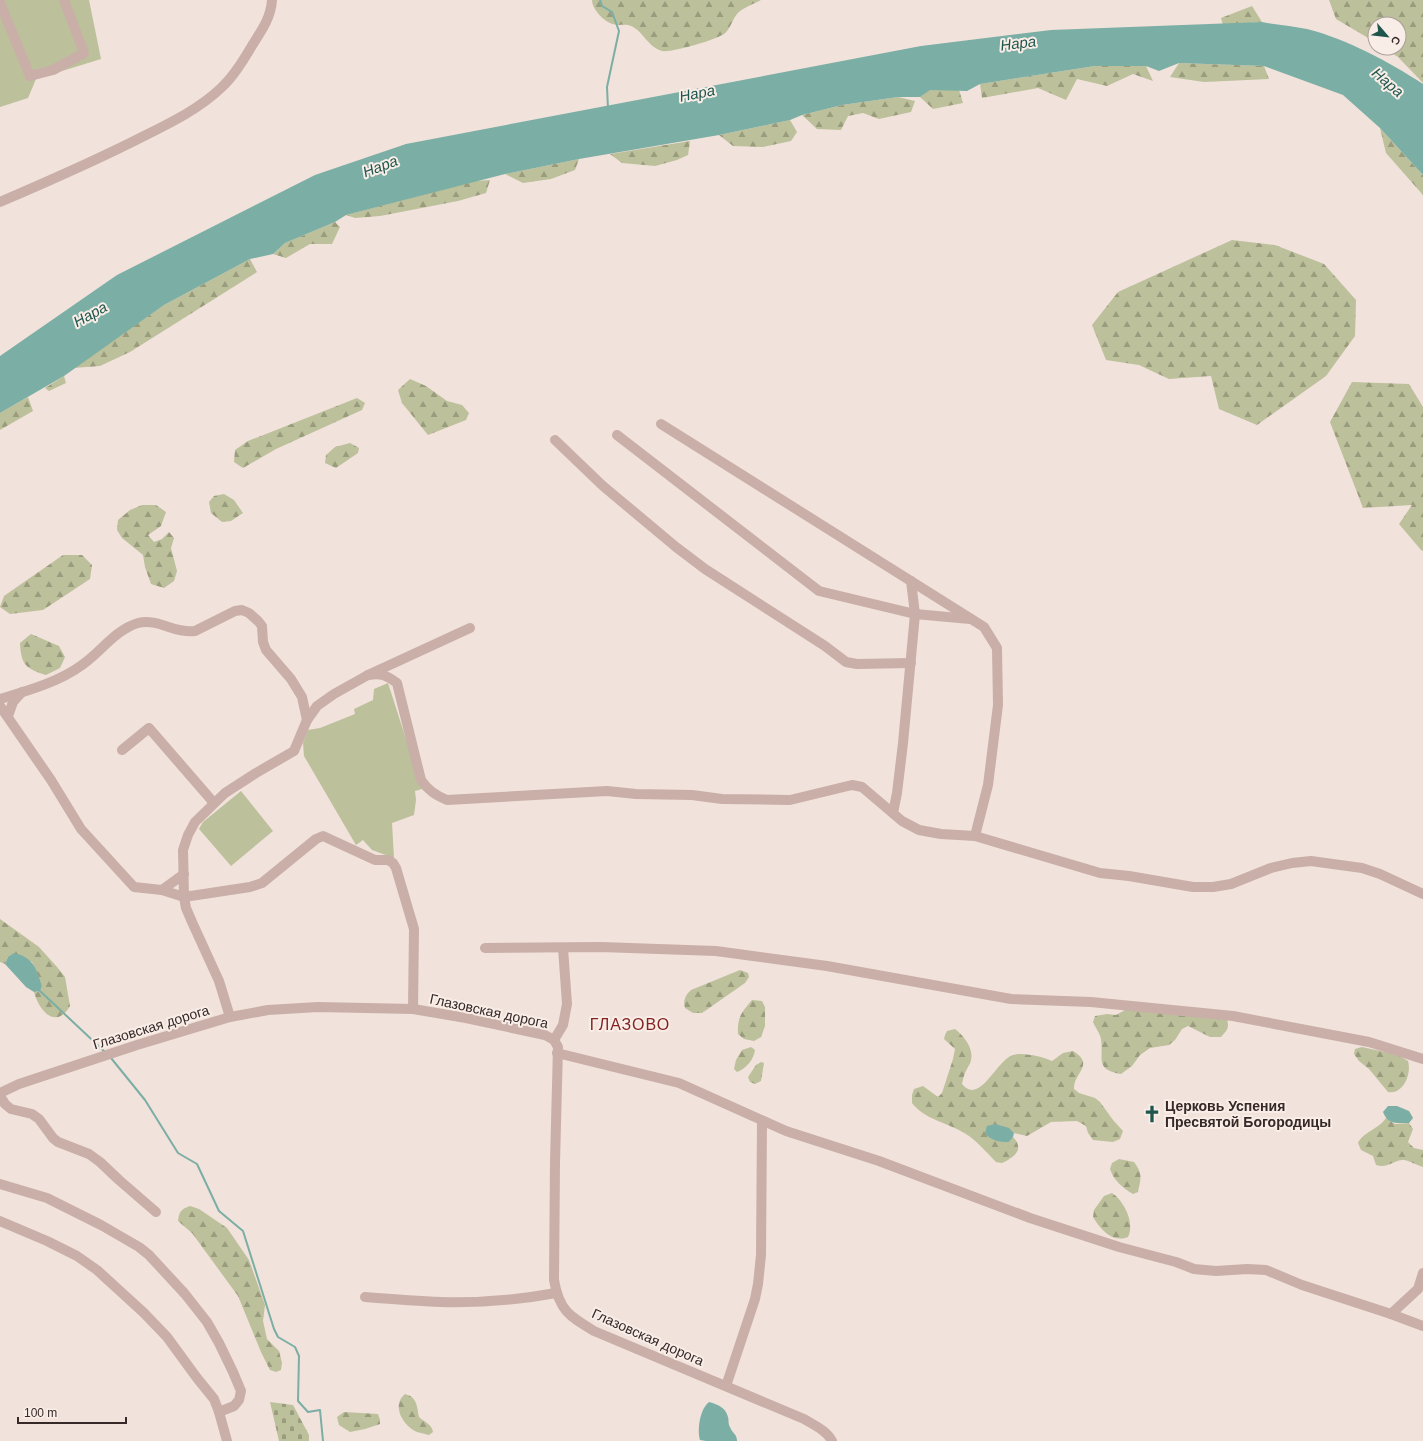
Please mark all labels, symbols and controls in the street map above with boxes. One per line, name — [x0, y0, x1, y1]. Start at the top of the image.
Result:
north arrow — [1367, 16, 1407, 56]
water label: Нара — [999, 32, 1037, 54]
text: С — [1389, 34, 1403, 47]
water label: Нара — [1369, 64, 1407, 100]
water label: Нара — [678, 81, 716, 105]
water label: Нара — [360, 152, 400, 180]
water label: Нара — [70, 298, 110, 330]
street label: Глазовская дорога — [428, 991, 550, 1031]
street label: Глазовская дорога — [91, 1002, 211, 1052]
district label: ГЛАЗОВО — [590, 1016, 670, 1033]
place label: Церковь Успения Пресвятой Богородицы — [1165, 1098, 1331, 1130]
church icon: Церковь Успения Пресвятой Богородицы — [1142, 1104, 1162, 1124]
street label: Глазовская дорога — [590, 1305, 707, 1369]
scale bar — [18, 1399, 126, 1425]
text: 100 m — [24, 1406, 57, 1420]

